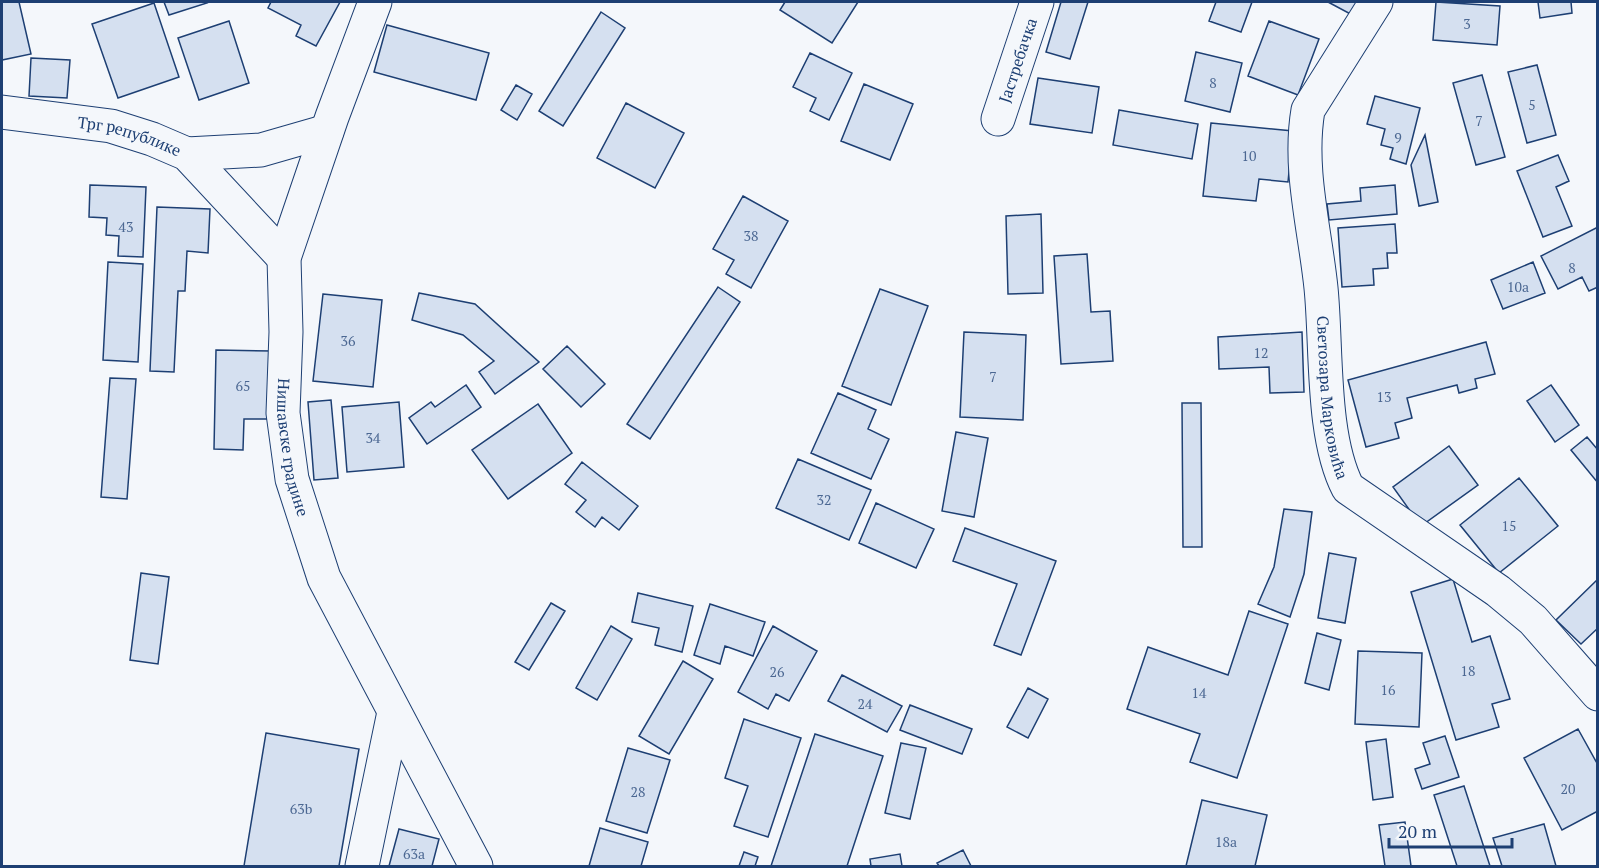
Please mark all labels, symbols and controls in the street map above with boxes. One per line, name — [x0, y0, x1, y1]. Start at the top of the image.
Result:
house number: 3 — [1463, 14, 1471, 33]
street label: Јастребачка — [993, 15, 1042, 106]
house number: 8 — [1209, 73, 1217, 92]
house number: 5 — [1528, 95, 1536, 114]
street label: Трг републике — [76, 111, 185, 161]
house number: 7 — [1475, 111, 1483, 130]
house number: 9 — [1394, 128, 1402, 147]
house number: 10 — [1242, 146, 1256, 165]
house number: 43 — [119, 217, 133, 236]
house number: 38 — [744, 226, 758, 245]
house number: 8 — [1568, 258, 1576, 277]
house number: 10a — [1507, 277, 1529, 296]
street label: Светозара Марковића — [1312, 315, 1354, 482]
house number: 36 — [341, 331, 356, 350]
house number: 12 — [1254, 343, 1268, 362]
house number: 7 — [989, 367, 997, 386]
house number: 65 — [236, 376, 250, 395]
street label: Нишавске градине — [272, 378, 314, 519]
house number: 13 — [1377, 387, 1391, 406]
house number: 34 — [366, 428, 381, 447]
house number: 32 — [817, 490, 831, 509]
house number: 15 — [1502, 516, 1516, 535]
house number: 18 — [1461, 661, 1475, 680]
house number: 26 — [770, 662, 785, 681]
house number: 16 — [1381, 680, 1396, 699]
house number: 14 — [1192, 683, 1207, 702]
house number: 24 — [858, 694, 873, 713]
house number: 20 — [1561, 779, 1575, 798]
house number: 28 — [631, 782, 645, 801]
house number: 63b — [290, 799, 313, 818]
scale bar — [1389, 811, 1512, 849]
text: 20 m — [1398, 819, 1438, 843]
house number: 18a — [1215, 832, 1237, 851]
house number: 63a — [403, 844, 425, 863]

